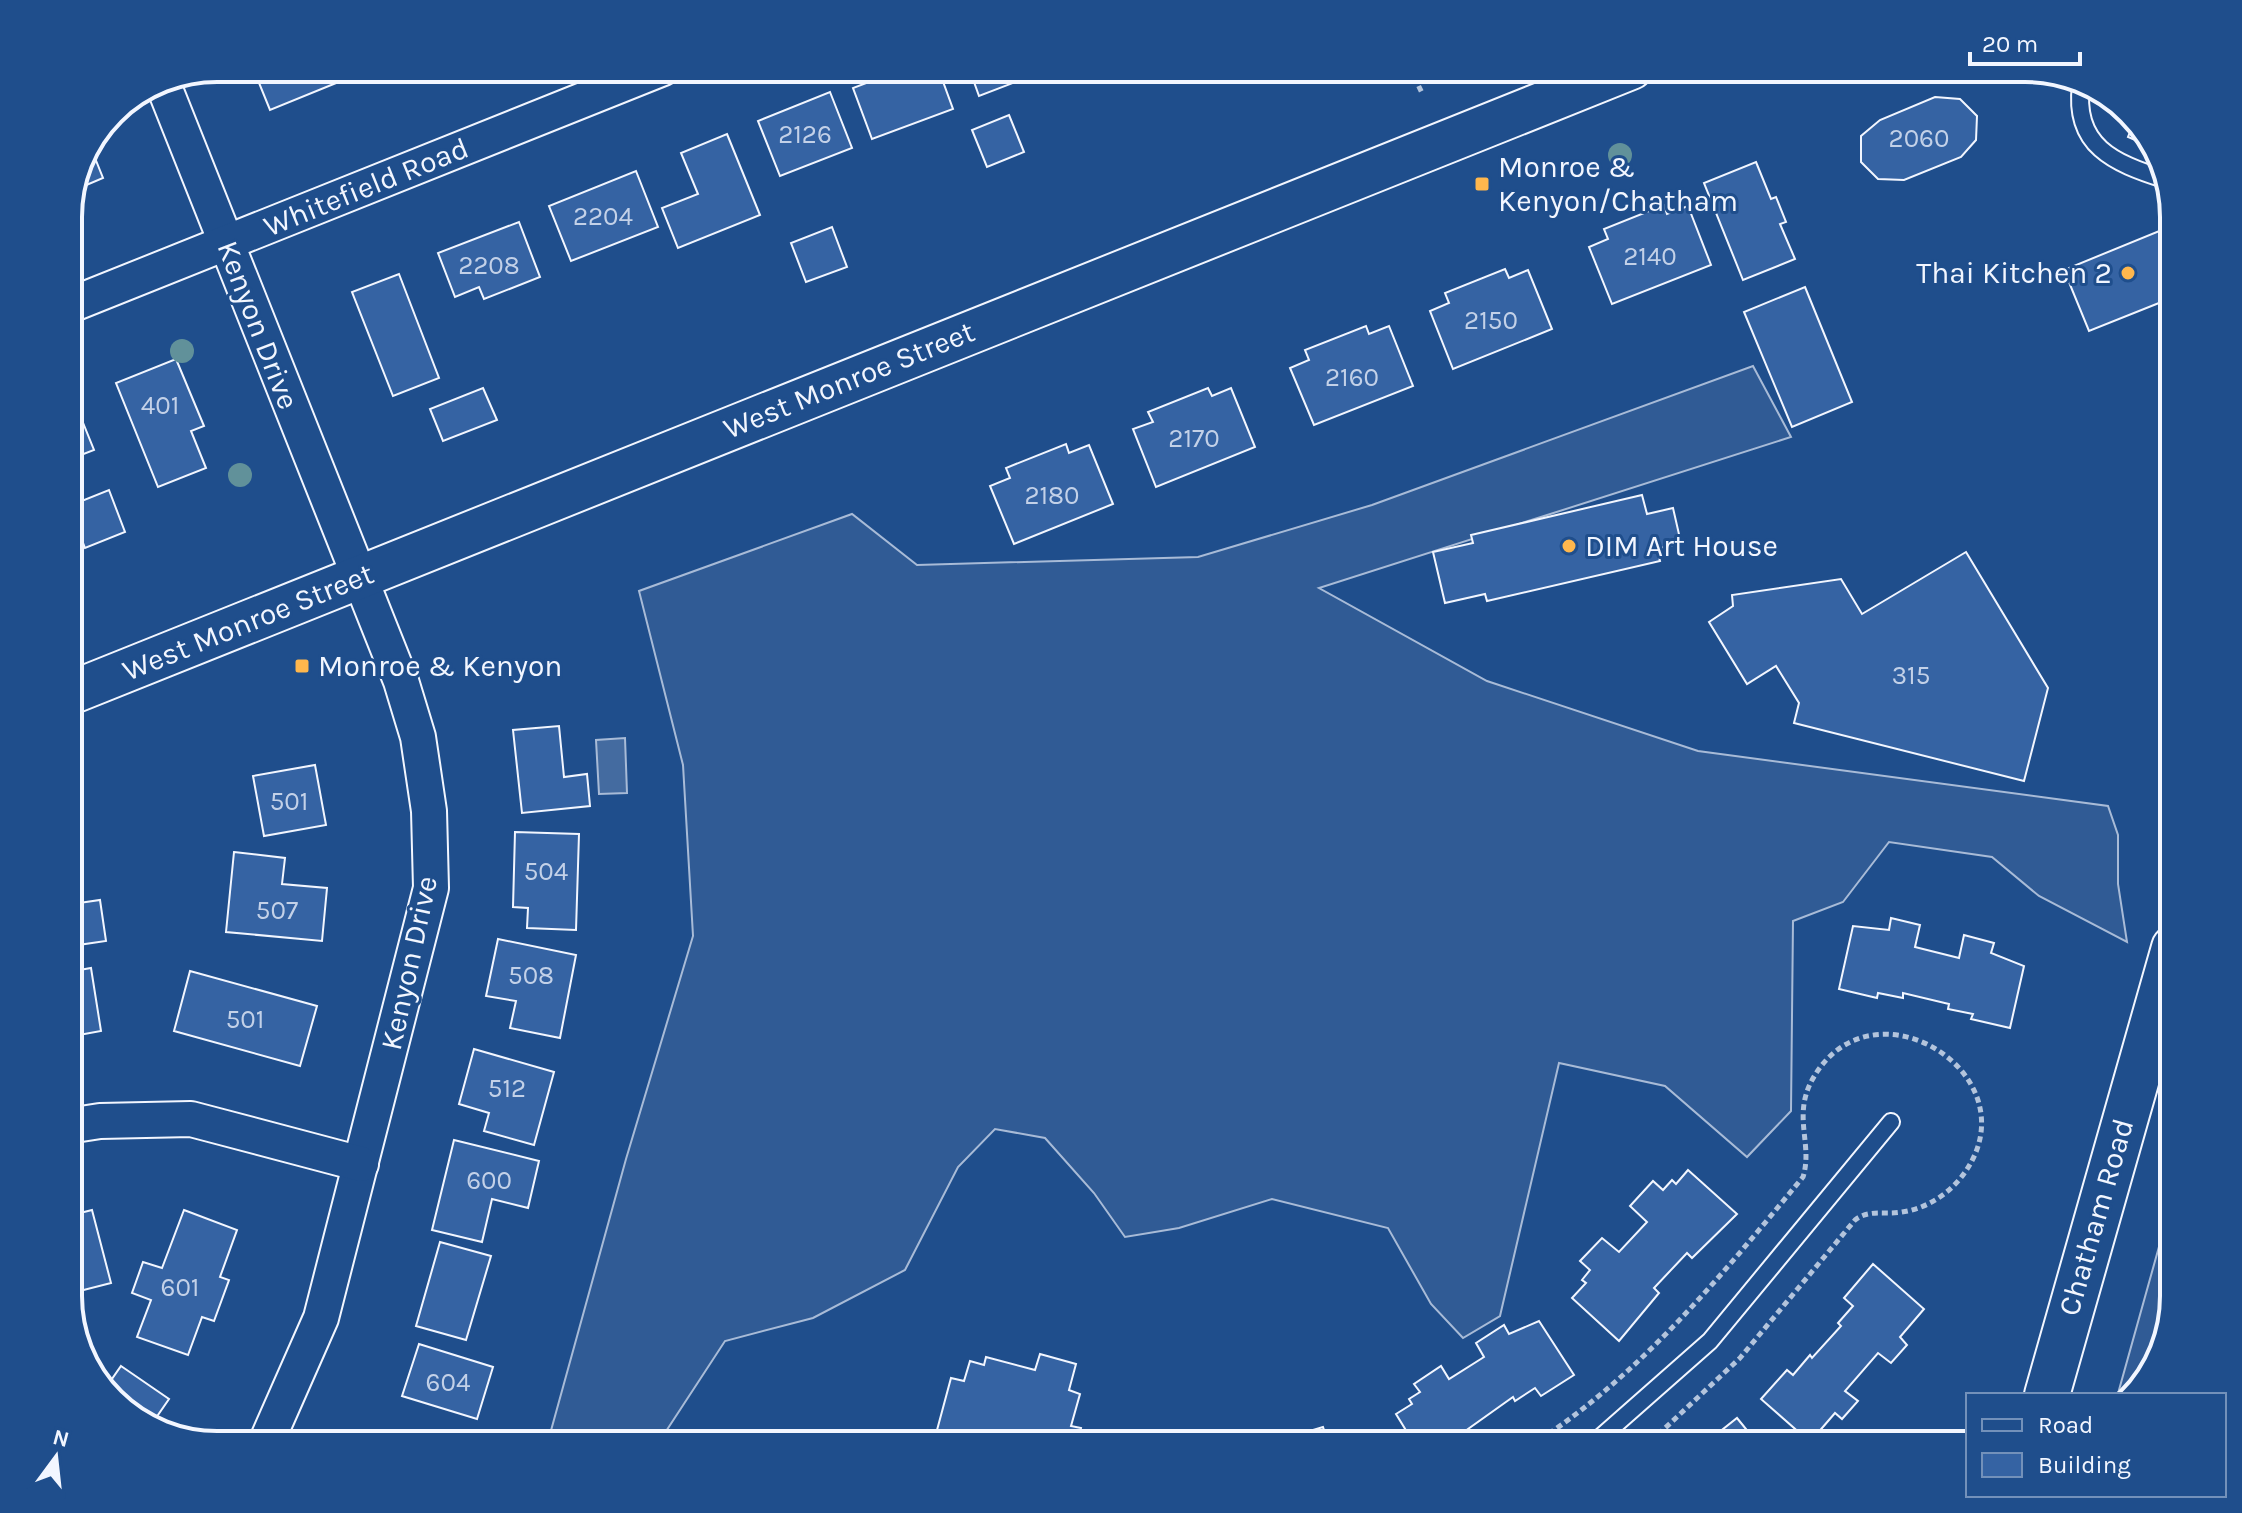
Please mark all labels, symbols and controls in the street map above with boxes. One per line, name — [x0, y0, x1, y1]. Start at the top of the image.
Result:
scale bar — [1970, 16, 2080, 66]
text: 20 m — [1982, 30, 2038, 58]
house number: 2126 — [778, 119, 832, 150]
house number: 2060 — [1889, 123, 1949, 154]
street label: Whitefield Road — [258, 130, 474, 244]
place label: Monroe & Kenyon/Chatham — [1498, 149, 1738, 219]
marker: Monroe & Kenyon/Chatham — [1473, 175, 1491, 193]
house number: 2204 — [573, 201, 633, 232]
street label: Kenyon Drive — [209, 236, 307, 414]
house number: 2140 — [1623, 241, 1677, 272]
house number: 2208 — [458, 250, 520, 281]
place label: Thai Kitchen 2 — [1916, 255, 2112, 291]
marker: Thai Kitchen 2 — [2119, 264, 2137, 282]
house number: 2150 — [1464, 305, 1518, 336]
street label: West Monroe Street — [718, 313, 980, 447]
house number: 2160 — [1325, 362, 1379, 393]
house number: 401 — [141, 390, 179, 421]
house number: 2170 — [1168, 423, 1220, 454]
house number: 2180 — [1024, 480, 1080, 511]
place label: DIM Art House — [1585, 528, 1778, 564]
marker: DIM Art House — [1560, 537, 1578, 555]
street label: West Monroe Street — [117, 555, 379, 689]
place label: Monroe & Kenyon — [318, 648, 562, 684]
marker: Monroe & Kenyon — [293, 657, 311, 675]
house number: 315 — [1892, 660, 1930, 691]
house number: 501 — [270, 786, 308, 817]
house number: 504 — [524, 856, 568, 887]
street label: Kenyon Drive — [373, 872, 445, 1054]
house number: 507 — [256, 895, 298, 926]
house number: 508 — [508, 960, 554, 991]
house number: 501 — [226, 1004, 264, 1035]
house number: 512 — [488, 1073, 526, 1104]
street label: Chatham Road — [2051, 1114, 2141, 1320]
house number: 600 — [466, 1165, 512, 1196]
house number: 601 — [161, 1272, 199, 1303]
house number: 604 — [426, 1367, 470, 1398]
legend — [1966, 1393, 2226, 1497]
text: Road — [2038, 1411, 2093, 1439]
north arrow — [16, 1417, 96, 1497]
text: N — [50, 1424, 72, 1453]
text: Building — [2038, 1451, 2131, 1479]

